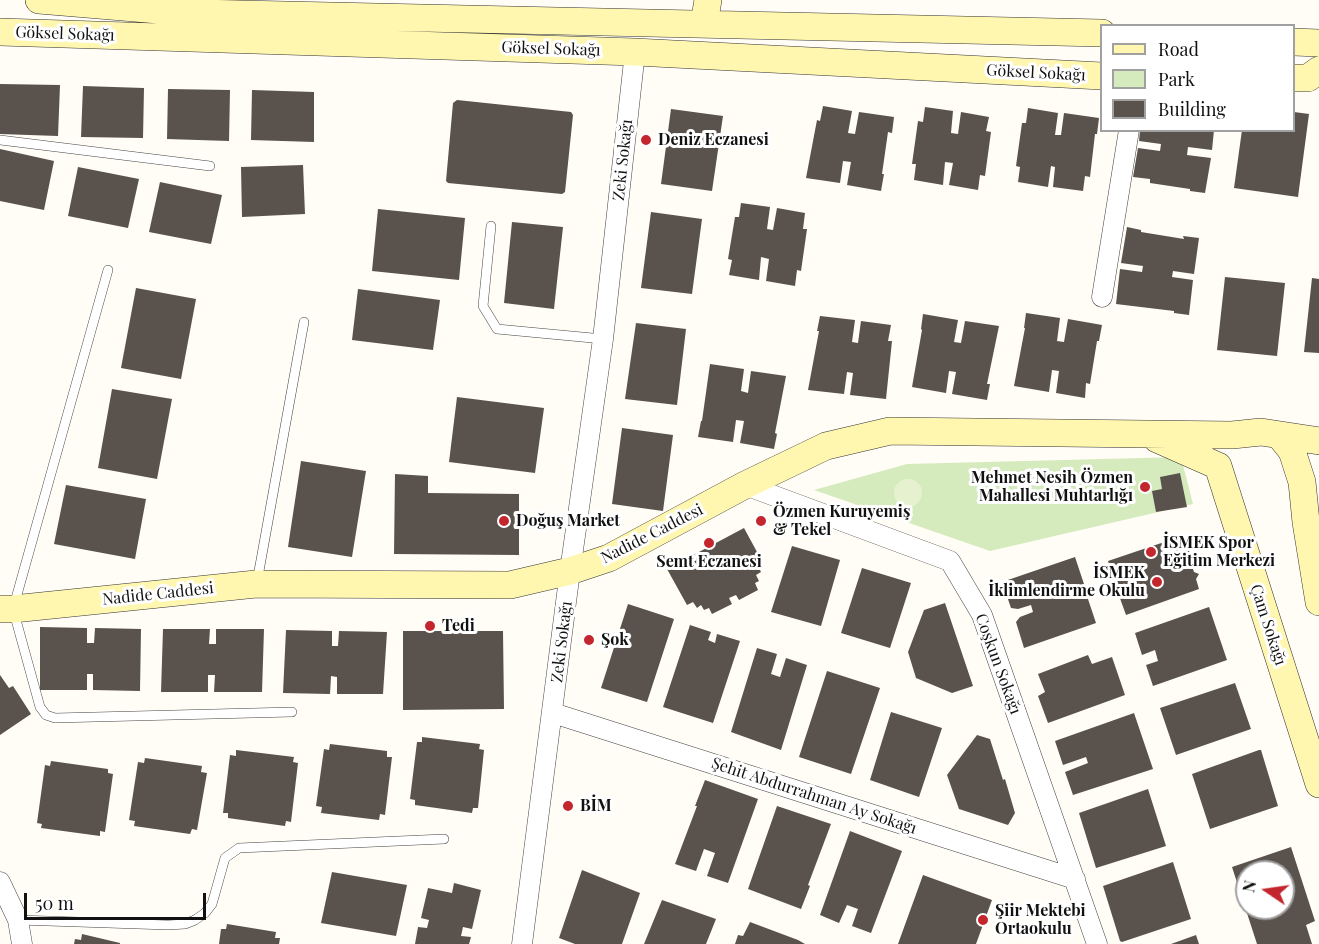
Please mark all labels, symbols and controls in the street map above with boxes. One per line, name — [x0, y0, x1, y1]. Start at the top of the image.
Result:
street label: Göksel Sokağı — [15, 23, 115, 45]
legend — [1100, 24, 1295, 132]
text: Road — [1158, 37, 1199, 61]
street label: Göksel Sokağı — [501, 38, 601, 60]
street label: Göksel Sokağı — [986, 61, 1086, 85]
text: Park — [1158, 67, 1195, 91]
text: Building — [1158, 97, 1226, 121]
street label: Zeki Sokağı — [609, 118, 637, 202]
place label: Deniz Eczanesi — [658, 130, 769, 150]
marker: Deniz Eczanesi — [639, 133, 653, 147]
place label: Mehmet Nesih Özmen Mahallesi Muhtarlığı — [971, 468, 1133, 506]
marker: Mehmet Nesih Özmen Mahallesi Muhtarlığı — [1138, 480, 1152, 494]
street label: Nadide Caddesi — [598, 500, 706, 568]
place label: Özmen Kuruyemiş & Tekel — [773, 502, 910, 540]
place label: Doğuş Market — [516, 511, 620, 531]
marker: Doğuş Market — [497, 514, 511, 528]
marker: Özmen Kuruyemiş & Tekel — [754, 514, 768, 528]
place label: İSMEK Spor Eğitim Merkezi — [1163, 533, 1275, 571]
marker: Semt Eczanesi — [702, 536, 716, 550]
marker: İSMEK Spor Eğitim Merkezi — [1144, 545, 1158, 559]
place label: Semt Eczanesi — [656, 552, 762, 572]
place label: İSMEK İklimlendirme Okulu — [988, 563, 1145, 601]
marker: İSMEK İklimlendirme Okulu — [1150, 575, 1164, 589]
street label: Nadide Caddesi — [101, 579, 215, 609]
street label: Çam Sokağı — [1246, 582, 1290, 668]
street label: Zeki Sokağı — [547, 600, 577, 684]
street label: Coşkun Sokağı — [971, 611, 1025, 717]
place label: Tedi — [442, 616, 475, 636]
marker: Tedi — [423, 619, 437, 633]
place label: Şok — [601, 630, 629, 650]
marker: Şok — [582, 633, 596, 647]
street label: Şehit Abdurrahman Ay Sokağı — [709, 754, 919, 838]
place label: BİM — [580, 796, 612, 816]
marker: BİM — [561, 799, 575, 813]
north arrow — [1235, 860, 1295, 920]
text: N — [1237, 878, 1260, 894]
scale bar — [27, 881, 208, 919]
text: 50 m — [35, 891, 74, 915]
place label: Şiir Mektebi Ortaokulu — [995, 901, 1086, 939]
marker: Şiir Mektebi Ortaokulu — [976, 913, 990, 927]

